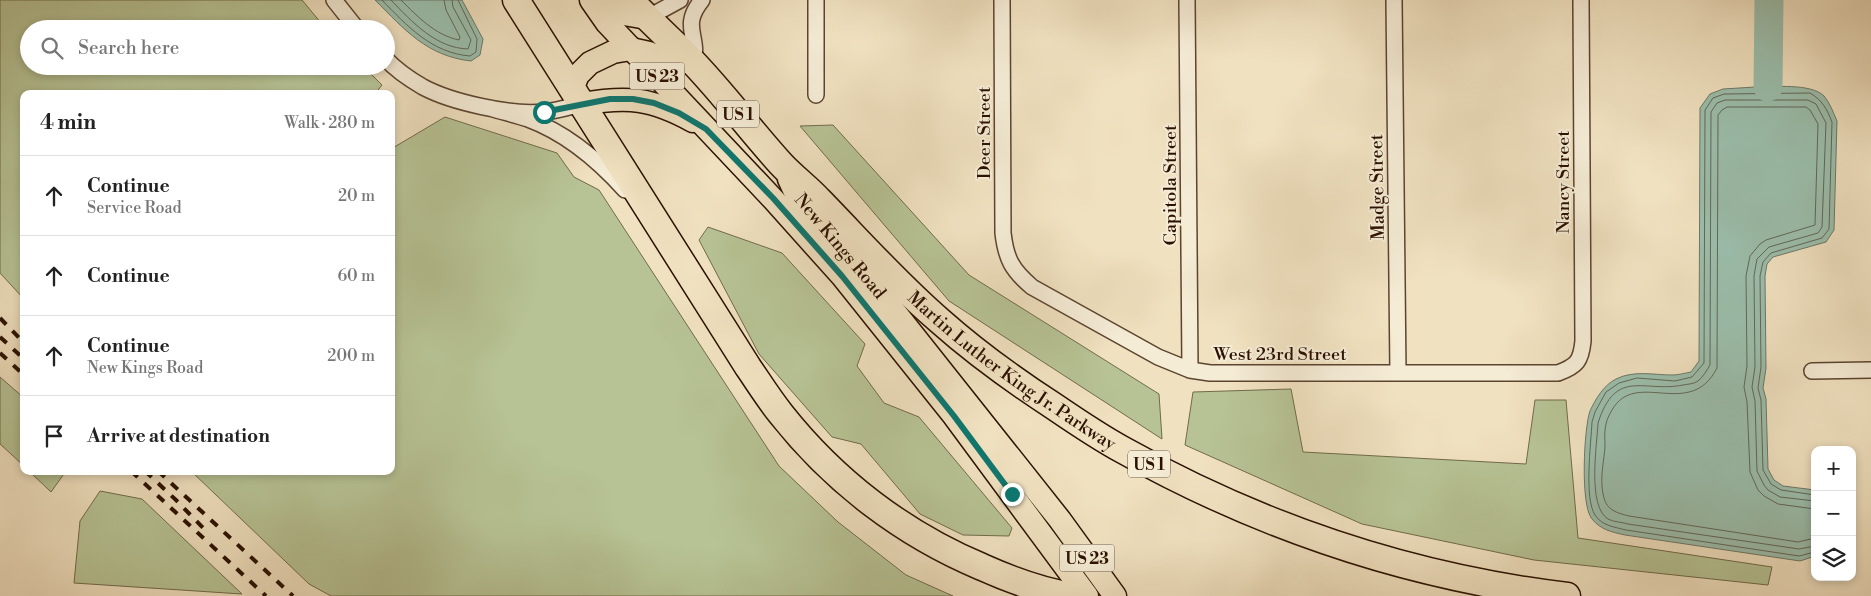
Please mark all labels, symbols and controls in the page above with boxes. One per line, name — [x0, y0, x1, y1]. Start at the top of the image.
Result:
search box — [20, 20, 395, 75]
icon: search — [38, 34, 66, 62]
text: Search here — [78, 36, 179, 60]
road number: US 23 — [630, 62, 684, 90]
street label: Deer Street — [973, 86, 996, 179]
road number: US 1 — [717, 100, 759, 128]
route start — [533, 101, 556, 124]
text: 4 min — [40, 110, 96, 136]
text: Walk · 280 m — [284, 113, 375, 133]
street label: Capitola Street — [1159, 124, 1182, 245]
street label: Nancy Street — [1552, 130, 1575, 234]
street label: Madge Street — [1365, 133, 1390, 240]
text: Continue — [87, 174, 170, 198]
icon: ahead — [40, 182, 68, 210]
text: 20 m — [338, 186, 375, 206]
street label: New Kings Road — [789, 189, 891, 305]
text: Service Road — [87, 198, 182, 218]
icon: ahead — [40, 262, 68, 290]
text: Continue — [87, 264, 170, 288]
text: 60 m — [337, 266, 375, 286]
street label: Martin Luther King Jr. Parkway — [902, 286, 1120, 456]
text: Continue — [87, 334, 170, 358]
icon: ahead — [40, 342, 68, 370]
street label: West 23rd Street — [1212, 343, 1347, 366]
text: 200 m — [327, 346, 375, 366]
text: New Kings Road — [87, 358, 203, 378]
icon: arrive — [40, 422, 68, 450]
text: Arrive at destination — [87, 424, 270, 448]
map controls — [1811, 446, 1856, 581]
button: + — [1811, 446, 1856, 491]
road number: US 1 — [1128, 450, 1170, 478]
route end — [1001, 483, 1024, 506]
button: − — [1811, 491, 1856, 536]
button: layers — [1811, 536, 1856, 581]
road number: US 23 — [1060, 544, 1114, 572]

